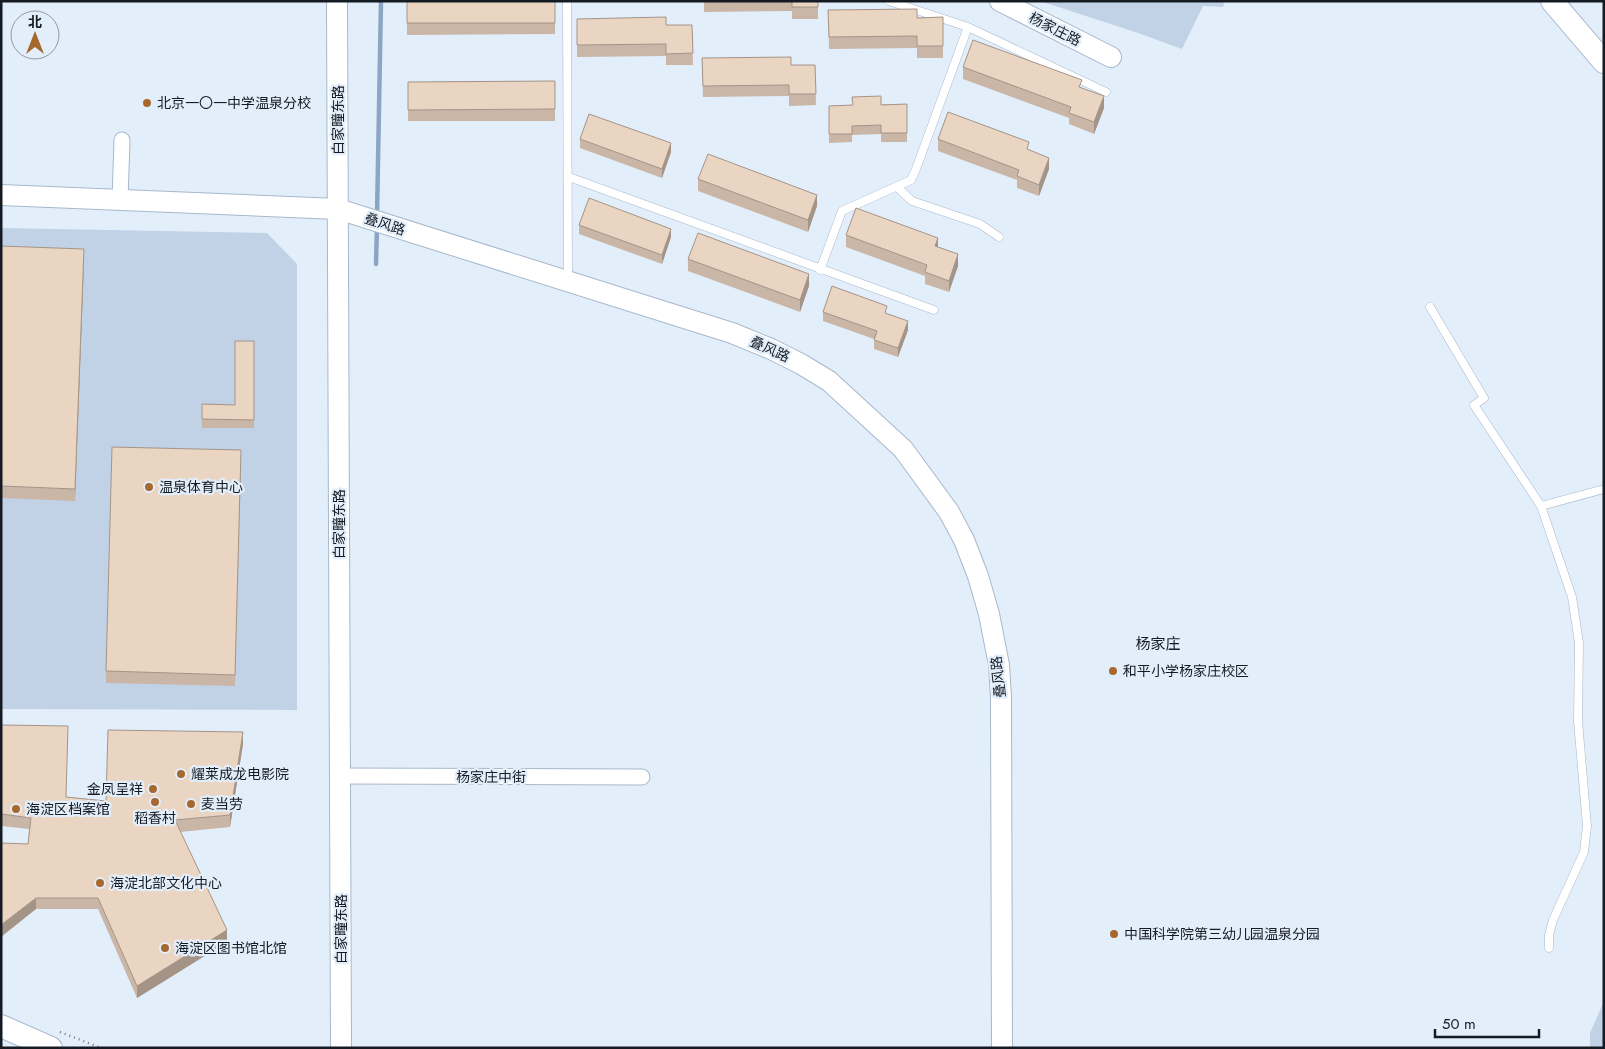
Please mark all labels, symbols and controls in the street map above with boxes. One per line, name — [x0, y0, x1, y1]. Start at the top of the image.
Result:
street label: 杨家庄路 — [1026, 7, 1084, 51]
north arrow — [10, 10, 60, 60]
text: 北 — [28, 12, 42, 32]
street label: 白家疃东路 — [328, 85, 348, 155]
place label: 北京一〇一中学温泉分校 — [157, 93, 311, 113]
marker: 北京一〇一中学温泉分校 — [141, 97, 153, 109]
street label: 叠风路 — [362, 208, 408, 240]
street label: 叠风路 — [747, 331, 793, 367]
place label: 温泉体育中心 — [159, 477, 243, 497]
marker: 温泉体育中心 — [143, 481, 155, 493]
street label: 白家疃东路 — [329, 489, 349, 559]
district label: 杨家庄 — [1135, 633, 1181, 655]
street label: 叠风路 — [986, 655, 1010, 699]
place label: 和平小学杨家庄校区 — [1123, 661, 1249, 681]
marker: 和平小学杨家庄校区 — [1107, 665, 1119, 677]
place label: 耀莱成龙电影院 — [191, 764, 289, 784]
street label: 杨家庄中街 — [456, 767, 526, 787]
marker: 耀莱成龙电影院 — [175, 768, 187, 780]
place label: 金凤呈祥 — [87, 779, 143, 799]
marker: 金凤呈祥 — [147, 783, 159, 795]
place label: 麦当劳 — [201, 794, 243, 814]
marker: 稻香村 — [149, 796, 161, 808]
marker: 麦当劳 — [185, 798, 197, 810]
place label: 海淀区档案馆 — [26, 799, 110, 819]
marker: 海淀区档案馆 — [10, 803, 22, 815]
place label: 稻香村 — [134, 808, 176, 828]
place label: 海淀北部文化中心 — [110, 873, 222, 893]
marker: 海淀北部文化中心 — [94, 877, 106, 889]
street label: 白家疃东路 — [331, 894, 351, 964]
place label: 中国科学院第三幼儿园温泉分园 — [1124, 924, 1320, 944]
marker: 中国科学院第三幼儿园温泉分园 — [1108, 928, 1120, 940]
place label: 海淀区图书馆北馆 — [175, 938, 287, 958]
marker: 海淀区图书馆北馆 — [159, 942, 171, 954]
scale bar — [1435, 1006, 1539, 1038]
text: 50 m — [1442, 1013, 1476, 1035]

